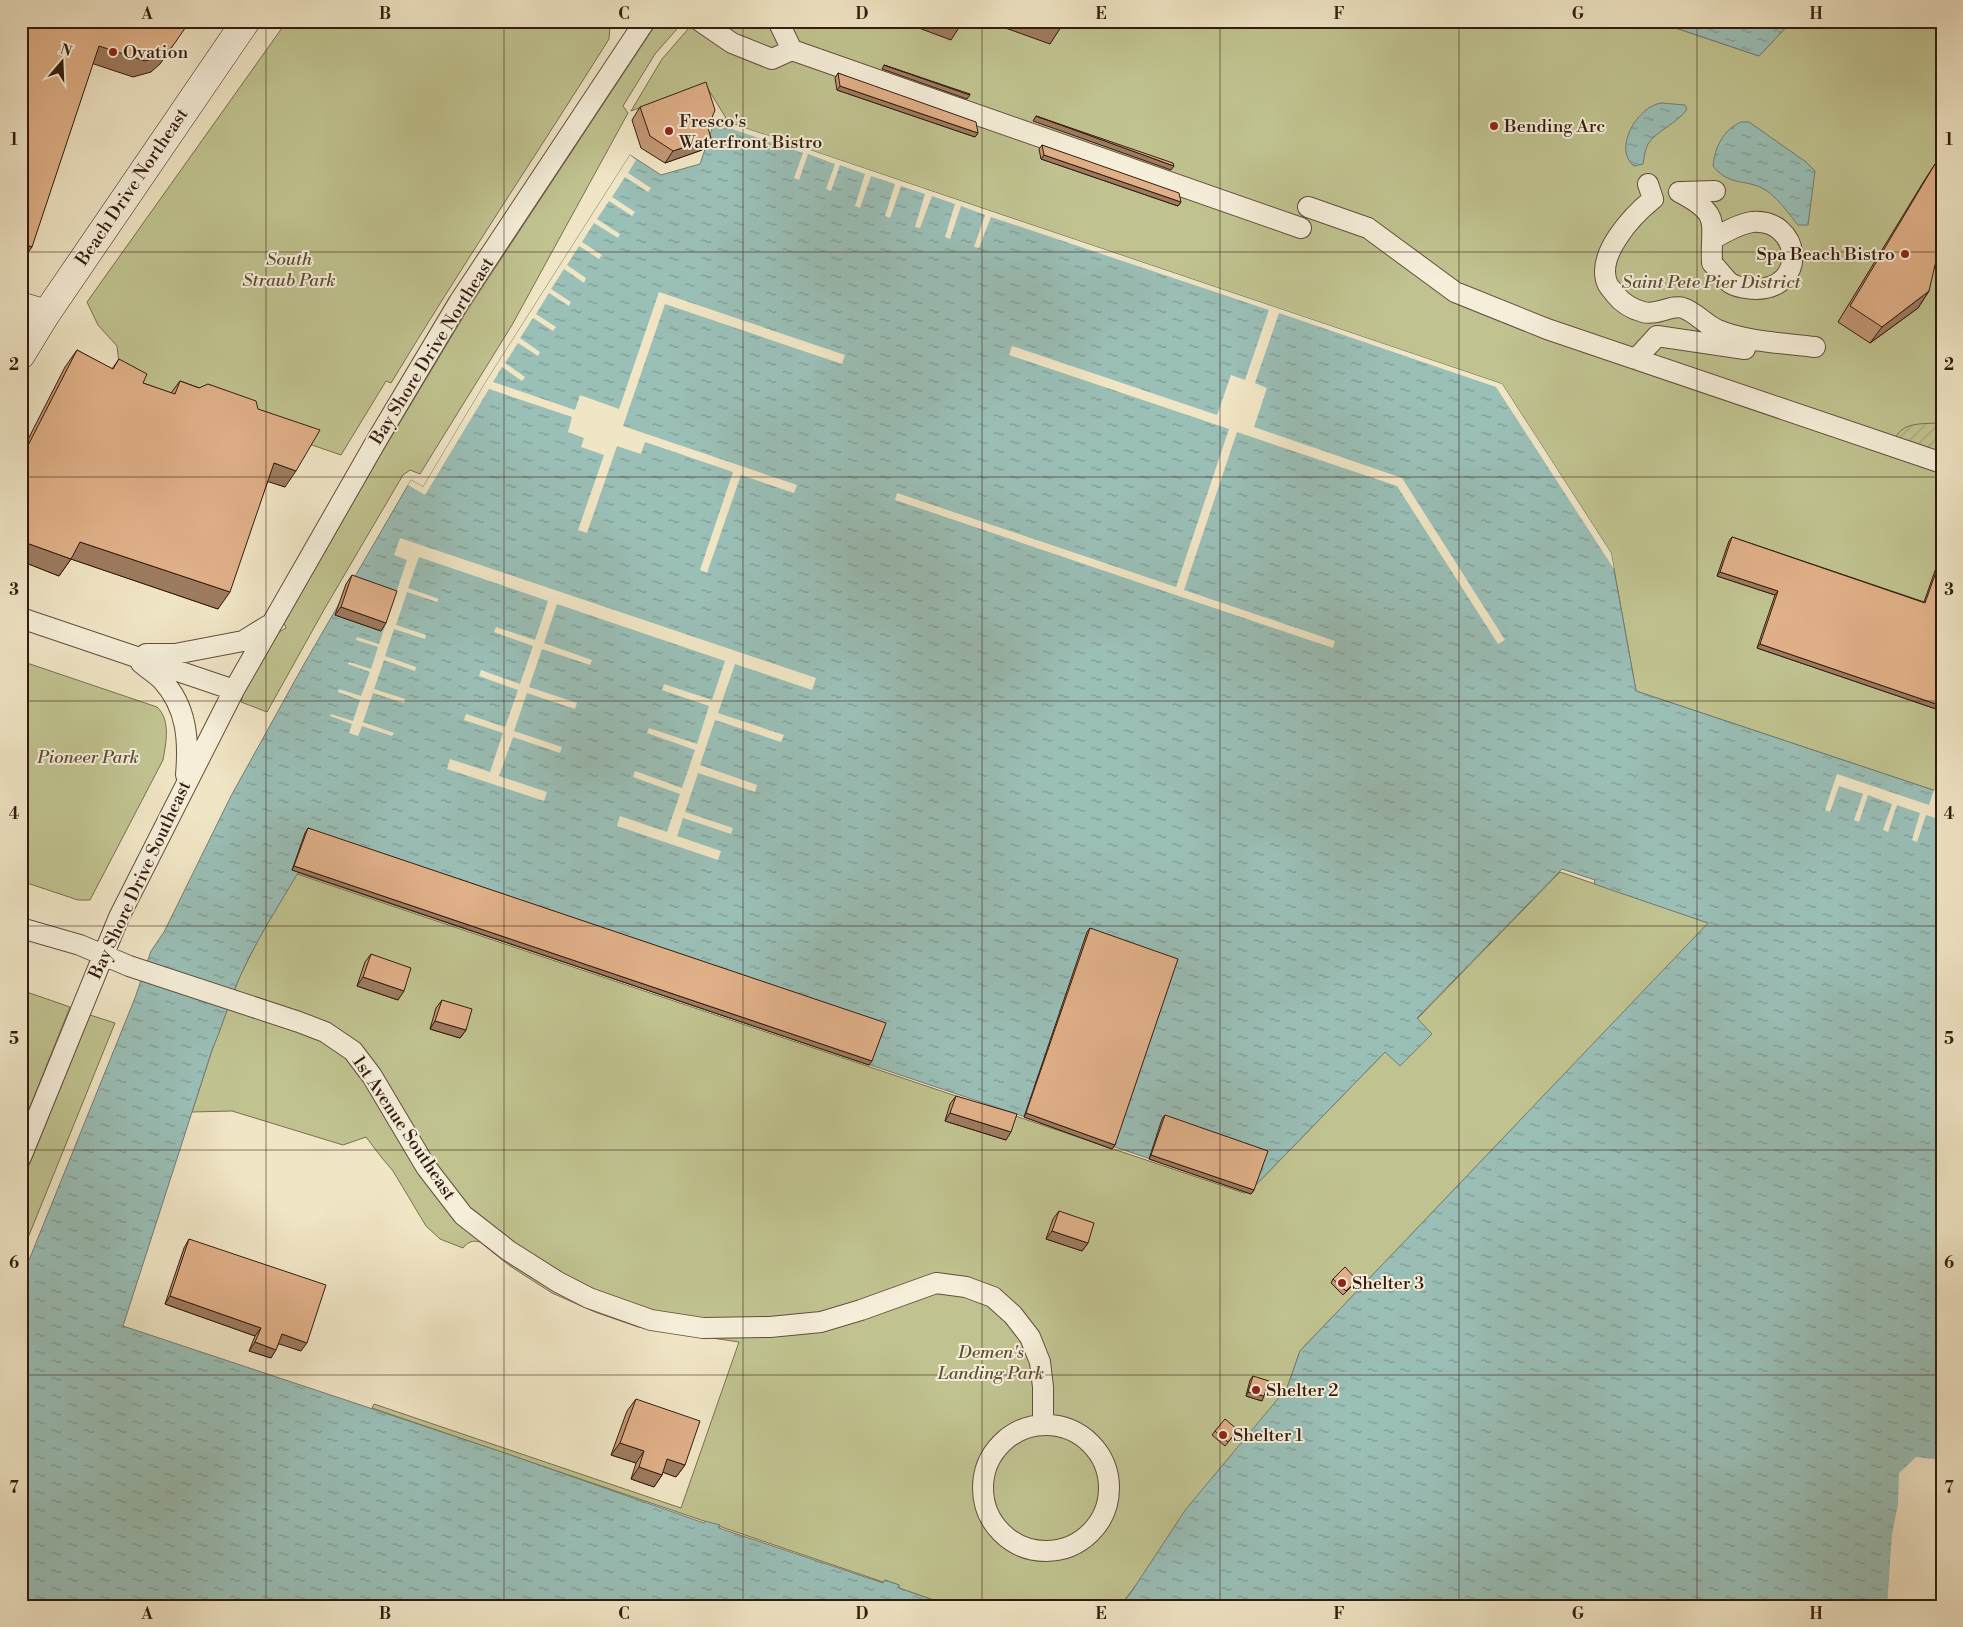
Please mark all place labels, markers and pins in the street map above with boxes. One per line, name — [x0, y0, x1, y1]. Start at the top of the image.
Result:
place label: Ovation — [123, 41, 189, 64]
marker: Ovation — [107, 46, 119, 58]
place label: Fresco's Waterfront Bistro — [678, 110, 822, 154]
place label: Bending Arc — [1503, 115, 1605, 138]
marker: Bending Arc — [1488, 120, 1500, 132]
marker: Fresco's Waterfront Bistro — [663, 125, 675, 137]
place label: Spa Beach Bistro — [1757, 243, 1895, 266]
marker: Spa Beach Bistro — [1899, 248, 1911, 260]
place label: Shelter 3 — [1352, 1272, 1424, 1295]
marker: Shelter 3 — [1336, 1277, 1348, 1289]
place label: Shelter 2 — [1266, 1379, 1339, 1402]
marker: Shelter 2 — [1250, 1384, 1262, 1396]
place label: Shelter 1 — [1233, 1424, 1303, 1447]
marker: Shelter 1 — [1217, 1429, 1229, 1441]

